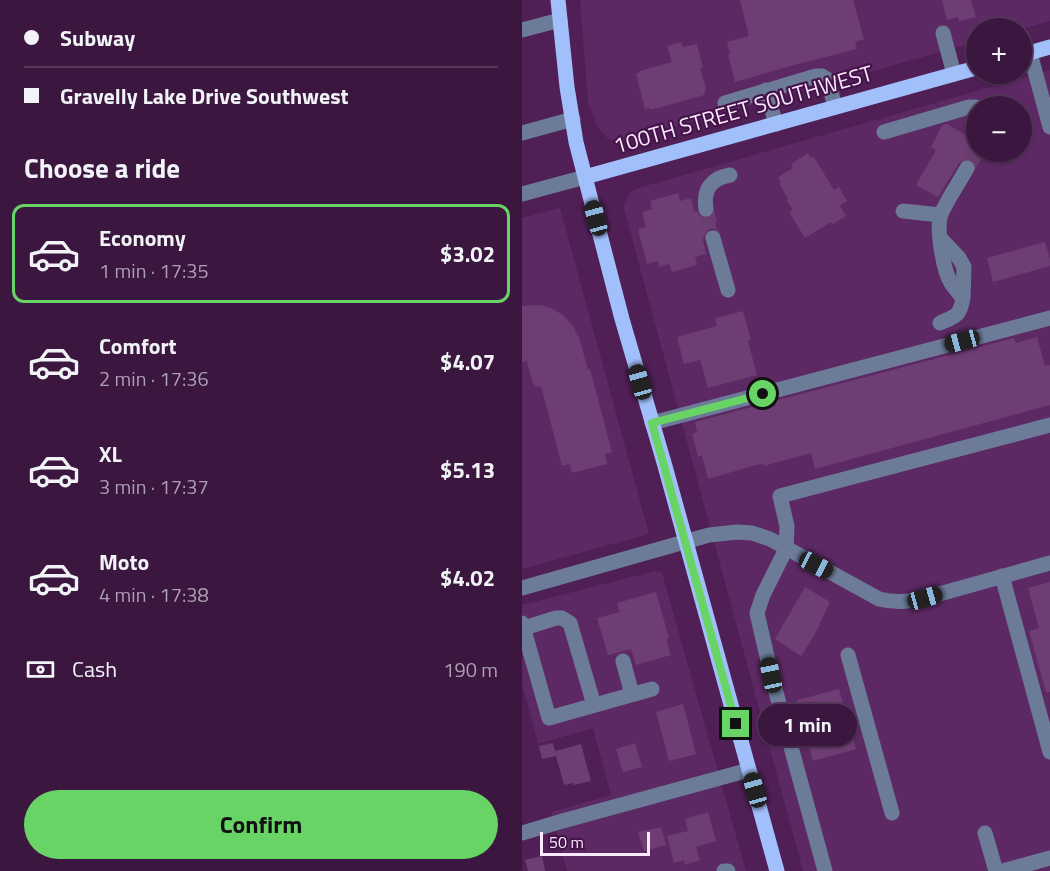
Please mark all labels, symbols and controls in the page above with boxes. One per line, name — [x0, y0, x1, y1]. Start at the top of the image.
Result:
map controls — [966, 18, 1032, 162]
button: + — [966, 18, 1032, 84]
text: Subway — [60, 21, 135, 55]
street label: 100TH STREET SOUTHWEST — [609, 56, 877, 162]
text: Gravelly Lake Drive Southwest — [60, 79, 349, 113]
button: − — [966, 96, 1032, 162]
text: Choose a ride — [24, 147, 180, 188]
car — [583, 198, 609, 238]
text: Economy — [99, 221, 186, 255]
icon: car — [27, 227, 81, 281]
text: $3.02 — [440, 237, 495, 271]
text: 1 min · 17:35 — [99, 255, 209, 286]
car — [942, 328, 982, 354]
text: Comfort — [99, 329, 177, 363]
icon: car — [27, 335, 81, 389]
text: $4.07 — [440, 345, 495, 379]
car — [626, 362, 654, 402]
text: 2 min · 17:36 — [99, 363, 209, 394]
route start — [749, 380, 776, 407]
text: XL — [99, 437, 122, 471]
icon: car — [27, 443, 81, 497]
text: $5.13 — [440, 453, 495, 487]
text: 3 min · 17:37 — [99, 471, 209, 502]
text: Moto — [99, 545, 149, 579]
car — [796, 549, 836, 581]
icon: car — [27, 551, 81, 605]
text: $4.02 — [440, 561, 495, 595]
text: 4 min · 17:38 — [99, 579, 209, 610]
car — [905, 584, 945, 612]
text: Cash — [72, 652, 117, 686]
icon: cash — [24, 653, 57, 686]
text: 190 m — [443, 654, 498, 685]
car — [758, 656, 784, 694]
callout: 1 min — [757, 703, 856, 745]
text: 1 min — [783, 709, 832, 740]
route end — [722, 710, 749, 737]
car — [741, 770, 769, 810]
button: Confirm — [24, 790, 498, 859]
scale bar — [540, 829, 650, 856]
text: 50 m — [549, 830, 584, 854]

